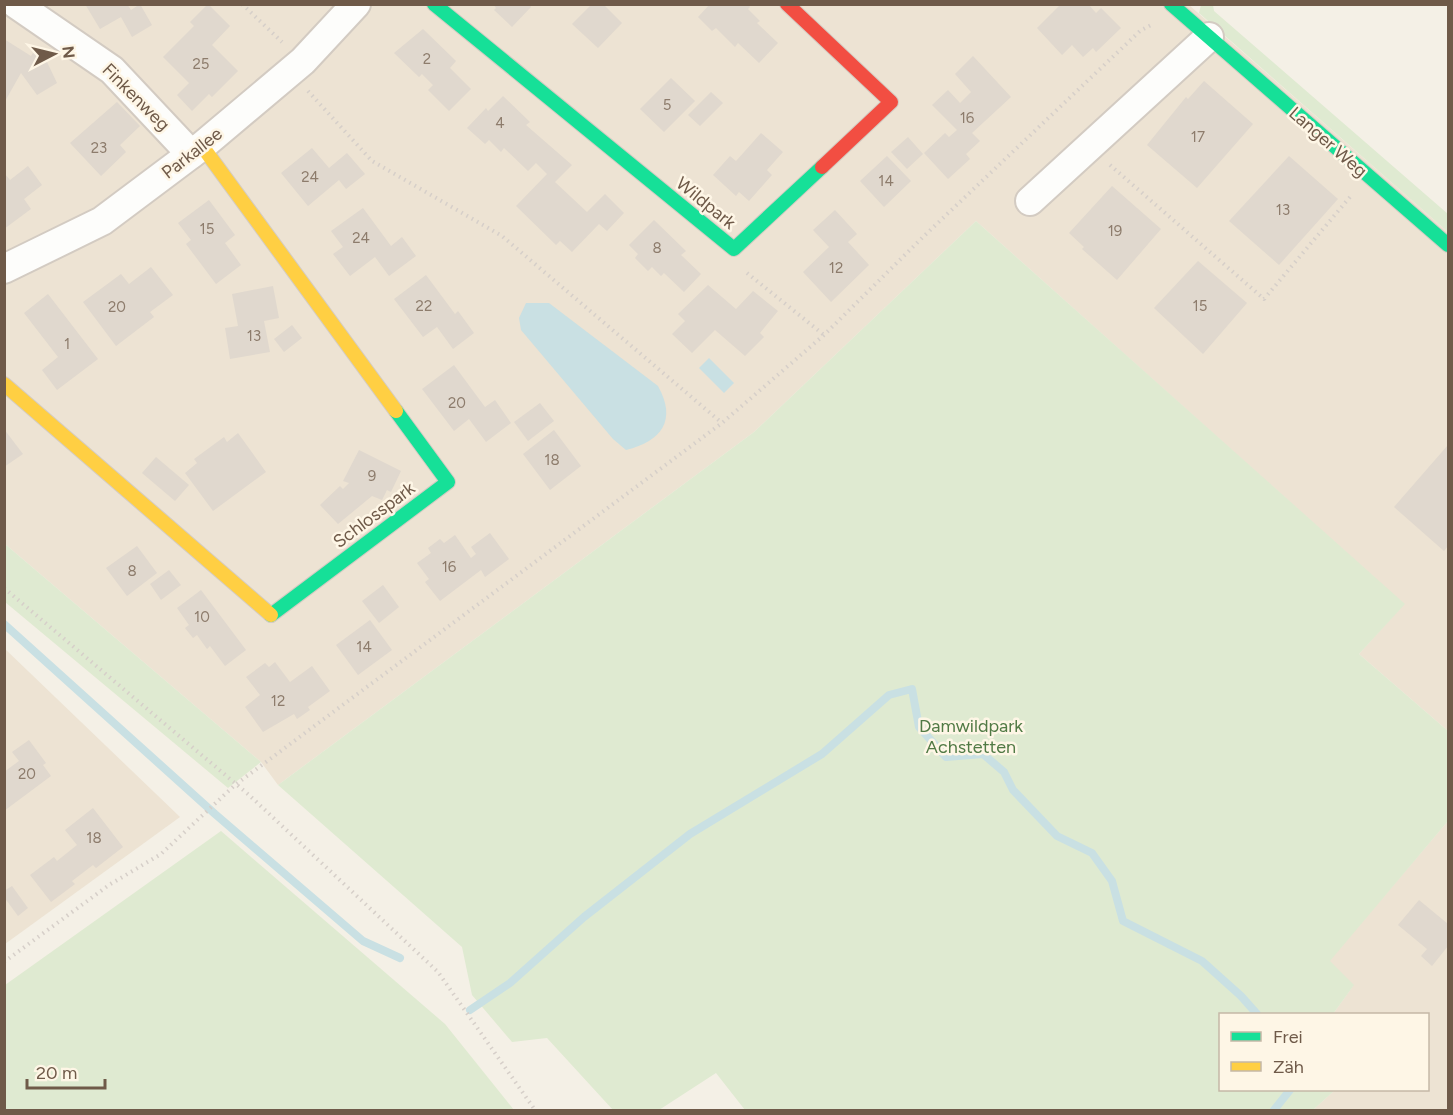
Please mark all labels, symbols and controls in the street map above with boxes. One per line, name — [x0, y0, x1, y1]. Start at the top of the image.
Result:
north arrow — [24, 24, 84, 84]
text: N — [58, 45, 79, 60]
house number: 2 — [423, 50, 431, 68]
house number: 25 — [192, 55, 210, 73]
street label: Finkenweg — [98, 59, 174, 135]
house number: 5 — [663, 96, 671, 114]
street label: Langer Weg — [1284, 102, 1372, 182]
house number: 16 — [960, 109, 975, 127]
house number: 4 — [495, 114, 505, 132]
street label: Parkallee — [157, 122, 227, 183]
house number: 17 — [1191, 128, 1205, 146]
house number: 23 — [91, 139, 107, 157]
house number: 24 — [301, 168, 319, 186]
street label: Wildpark — [672, 172, 741, 234]
house number: 14 — [878, 172, 894, 190]
house number: 13 — [1276, 201, 1290, 219]
house number: 15 — [200, 220, 214, 238]
house number: 19 — [1108, 222, 1122, 240]
house number: 24 — [352, 229, 370, 247]
house number: 8 — [652, 239, 662, 257]
house number: 12 — [829, 259, 843, 277]
house number: 22 — [416, 297, 432, 315]
house number: 15 — [1193, 297, 1207, 315]
house number: 20 — [108, 298, 126, 316]
house number: 13 — [247, 327, 261, 345]
house number: 1 — [64, 335, 70, 353]
house number: 20 — [448, 394, 466, 412]
house number: 18 — [544, 451, 560, 469]
house number: 9 — [368, 467, 376, 485]
street label: Schlosspark — [329, 477, 419, 553]
house number: 16 — [442, 558, 457, 576]
house number: 8 — [127, 562, 137, 580]
house number: 10 — [194, 608, 210, 626]
house number: 14 — [356, 638, 372, 656]
house number: 12 — [271, 692, 285, 710]
park label: Damwildpark Achstetten — [919, 715, 1023, 758]
house number: 20 — [18, 765, 36, 783]
house number: 18 — [86, 829, 102, 847]
legend — [1219, 1013, 1429, 1091]
text: Frei — [1273, 1026, 1303, 1048]
scale bar — [27, 1052, 105, 1090]
text: Zäh — [1273, 1056, 1304, 1078]
text: 20 m — [36, 1062, 77, 1084]

